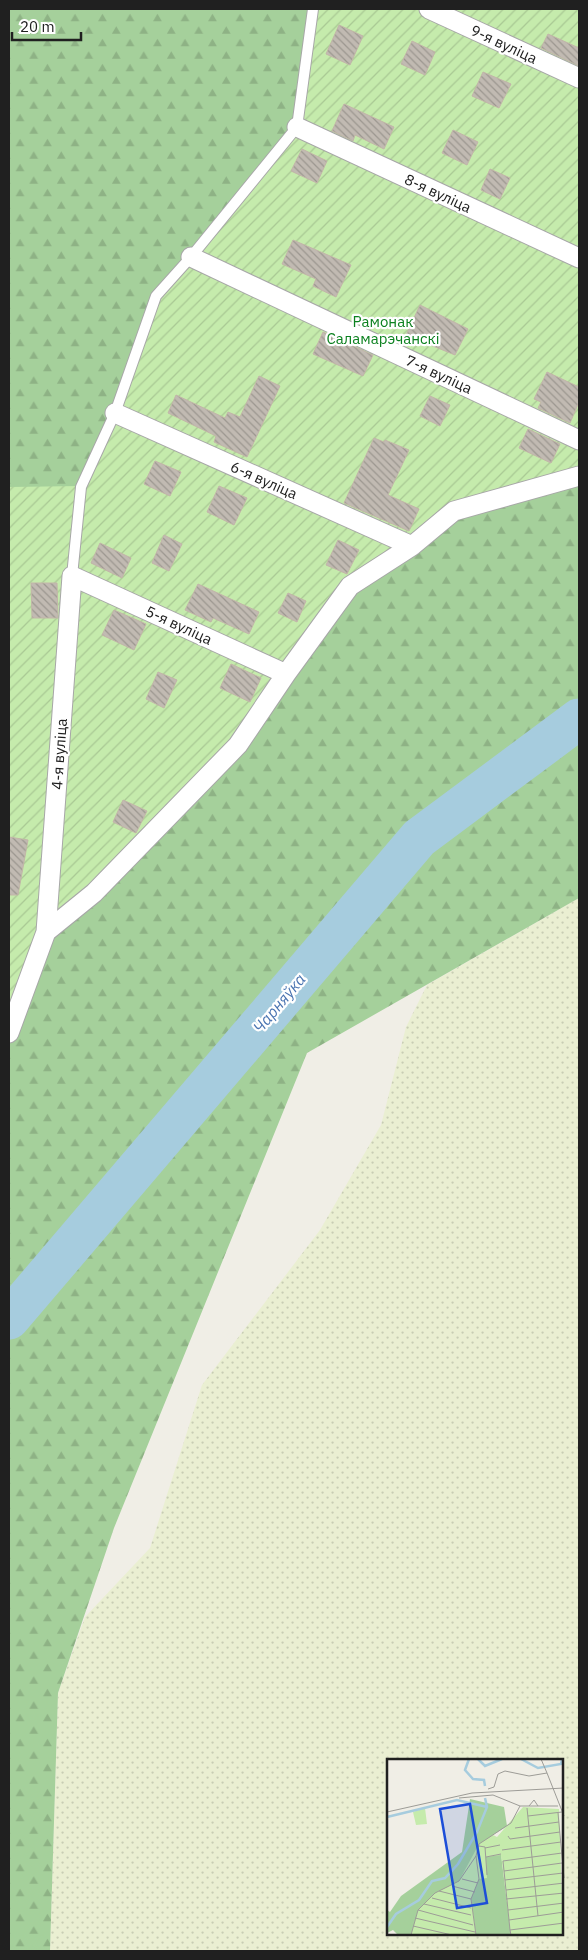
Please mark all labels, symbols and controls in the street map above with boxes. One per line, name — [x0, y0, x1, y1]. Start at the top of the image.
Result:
scale bar — [12, 10, 81, 42]
text: 20 m — [20, 17, 55, 36]
street label: 9-я вуліца — [468, 20, 540, 68]
street label: 8-я вуліца — [402, 169, 474, 217]
park label: Рамонак Саламарэчанскі — [326, 312, 440, 348]
street label: 7-я вуліца — [403, 350, 475, 398]
street label: 6-я вуліца — [228, 457, 300, 503]
street label: 5-я вуліца — [143, 601, 215, 649]
street label: 4-я вуліца — [47, 718, 71, 790]
water label: Чарняўка — [249, 969, 309, 1037]
inset map — [387, 1759, 563, 1935]

